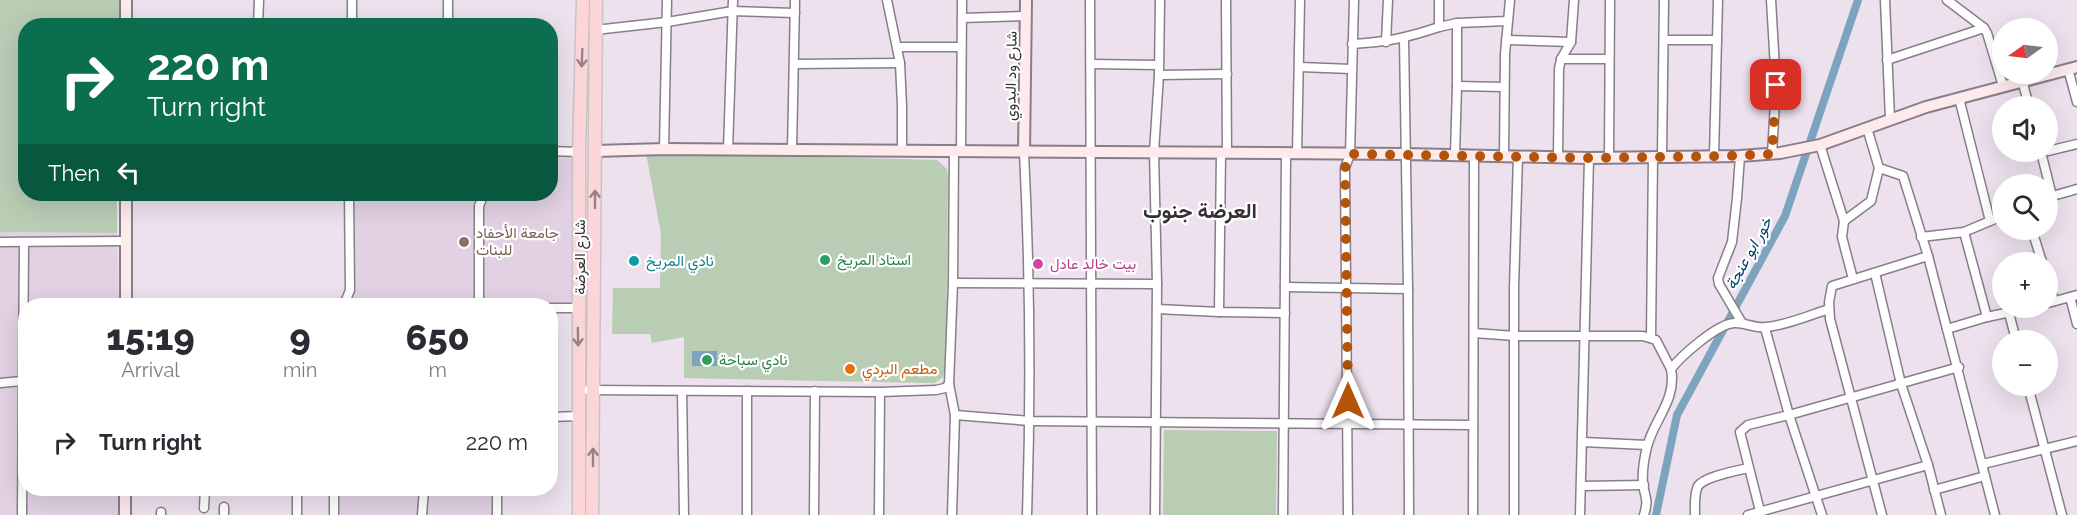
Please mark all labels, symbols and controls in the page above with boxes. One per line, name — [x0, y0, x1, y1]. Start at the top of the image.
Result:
north arrow — [1992, 18, 2058, 84]
map controls — [1992, 18, 2058, 396]
street label: شارع ود البدوي — [1001, 31, 1025, 121]
text: 220 m — [147, 41, 269, 90]
icon: right — [48, 42, 126, 120]
one-way arrow — [576, 48, 587, 68]
pin — [1750, 59, 1801, 110]
icon: arrive — [1759, 68, 1792, 101]
text: Turn right — [147, 91, 266, 122]
button: sound — [1992, 96, 2058, 162]
icon: left — [112, 156, 145, 189]
text: Then — [48, 160, 100, 186]
button: search — [1992, 174, 2058, 240]
one-way arrow — [589, 189, 601, 209]
district label: العرضة جنوب — [1143, 198, 1257, 224]
water label: خور ابو عنجة — [1721, 213, 1778, 293]
street label: شارع العرضة — [571, 219, 591, 295]
place label: جامعة الأحفاد للبنات — [476, 224, 559, 259]
marker: جامعة الأحفاد للبنات — [457, 235, 471, 249]
place label: استاد المريخ — [837, 251, 911, 271]
place label: نادي المريخ — [646, 252, 714, 274]
button: + — [1992, 252, 2058, 318]
marker: استاد المريخ — [818, 253, 832, 267]
marker: نادي المريخ — [627, 254, 641, 268]
place label: بيت خالد عادل — [1050, 255, 1136, 273]
marker: بيت خالد عادل — [1031, 257, 1045, 271]
text: 15:19 — [106, 316, 195, 358]
text: 9 — [290, 316, 311, 358]
text: 650 — [406, 316, 470, 358]
one-way arrow — [573, 327, 584, 347]
button: − — [1992, 330, 2058, 396]
place label: نادي سباحة — [719, 351, 788, 373]
marker: نادي سباحة — [700, 353, 714, 367]
text: Arrival — [121, 358, 180, 382]
text: min — [283, 358, 317, 382]
text: m — [428, 358, 447, 382]
place label: مطعم البردي — [862, 360, 937, 382]
marker: مطعم البردي — [843, 362, 857, 376]
position arrow — [1316, 369, 1380, 433]
icon: right — [48, 426, 81, 459]
text: Turn right — [99, 429, 202, 455]
text: 220 m — [466, 429, 528, 455]
one-way arrow — [587, 447, 599, 467]

